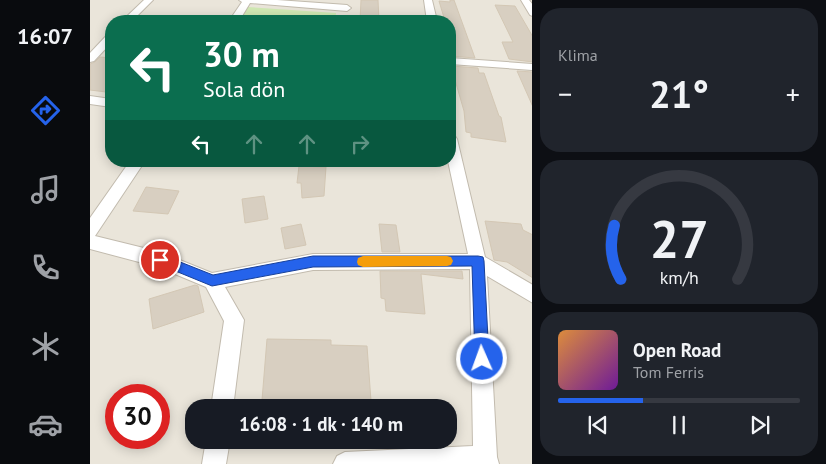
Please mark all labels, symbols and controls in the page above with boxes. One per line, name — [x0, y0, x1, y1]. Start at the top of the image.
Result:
text: 16:07 — [17, 22, 73, 50]
text: 30 m — [203, 31, 280, 77]
icon: left — [120, 35, 185, 100]
text: Klima — [558, 45, 598, 65]
text: 21° — [649, 69, 709, 118]
text: Sola dön — [203, 75, 285, 103]
text: − — [558, 75, 572, 112]
text: + — [786, 75, 800, 112]
icon: directions — [28, 93, 63, 128]
icon: left — [187, 130, 215, 158]
icon: ahead — [240, 130, 268, 158]
icon: ahead — [293, 130, 321, 158]
icon: right — [346, 130, 374, 158]
icon: music — [28, 172, 63, 207]
text: 27 — [650, 205, 708, 272]
pin — [139, 239, 181, 281]
icon: arrive — [146, 246, 174, 274]
icon: phone — [28, 250, 63, 285]
text: km/h — [659, 266, 699, 289]
icon: climate — [28, 329, 63, 364]
position arrow — [455, 332, 507, 384]
text: Open Road — [633, 338, 721, 362]
text: Tom Ferris — [633, 362, 704, 382]
speed limit sign: 30 — [105, 384, 170, 449]
icon: car — [28, 407, 63, 442]
icon: previous — [584, 411, 612, 439]
icon: pause — [665, 411, 693, 439]
icon: next — [746, 411, 774, 439]
text: 16:08 · 1 dk · 140 m — [239, 412, 403, 436]

